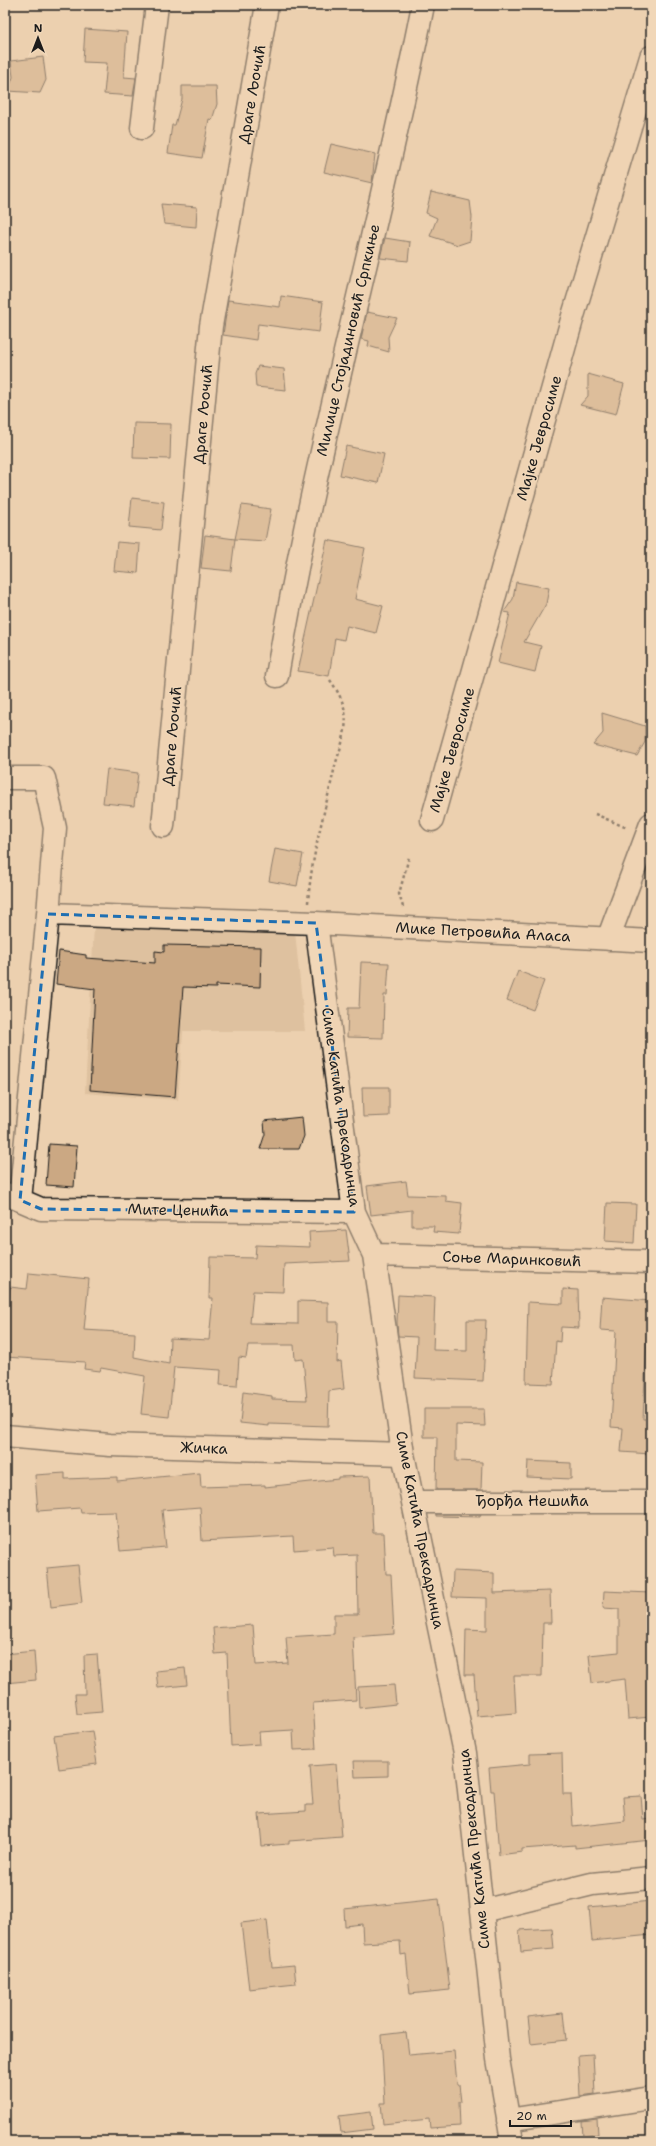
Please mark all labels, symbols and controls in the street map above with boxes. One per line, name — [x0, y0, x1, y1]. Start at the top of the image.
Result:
north arrow — [18, 18, 58, 58]
text: N — [34, 21, 43, 36]
street label: Драге Љочић — [233, 43, 271, 145]
street label: Милице Стојадиновић Српкиње — [312, 222, 384, 458]
street label: Драге Љочић — [189, 363, 217, 465]
street label: Мајке Јевросиме — [512, 373, 566, 503]
street label: Драге Љочић — [158, 685, 186, 787]
street label: Мајке Јевросиме — [425, 685, 479, 815]
street label: Мике Петровића Аласа — [395, 917, 572, 947]
street label: Симе Катића Прекодринца — [317, 1006, 365, 1209]
street label: Мите Ценића — [127, 1199, 229, 1221]
street label: Соње Маринковић — [442, 1247, 582, 1271]
street label: Симе Катића Прекодринца — [391, 1429, 449, 1631]
street label: Жичка — [180, 1437, 229, 1459]
street label: Ђорђа Нешића — [475, 1491, 589, 1511]
street label: Симе Катића Прекодринца — [453, 1747, 494, 1950]
scale bar — [510, 2102, 571, 2128]
text: 20 m — [516, 2108, 547, 2124]

